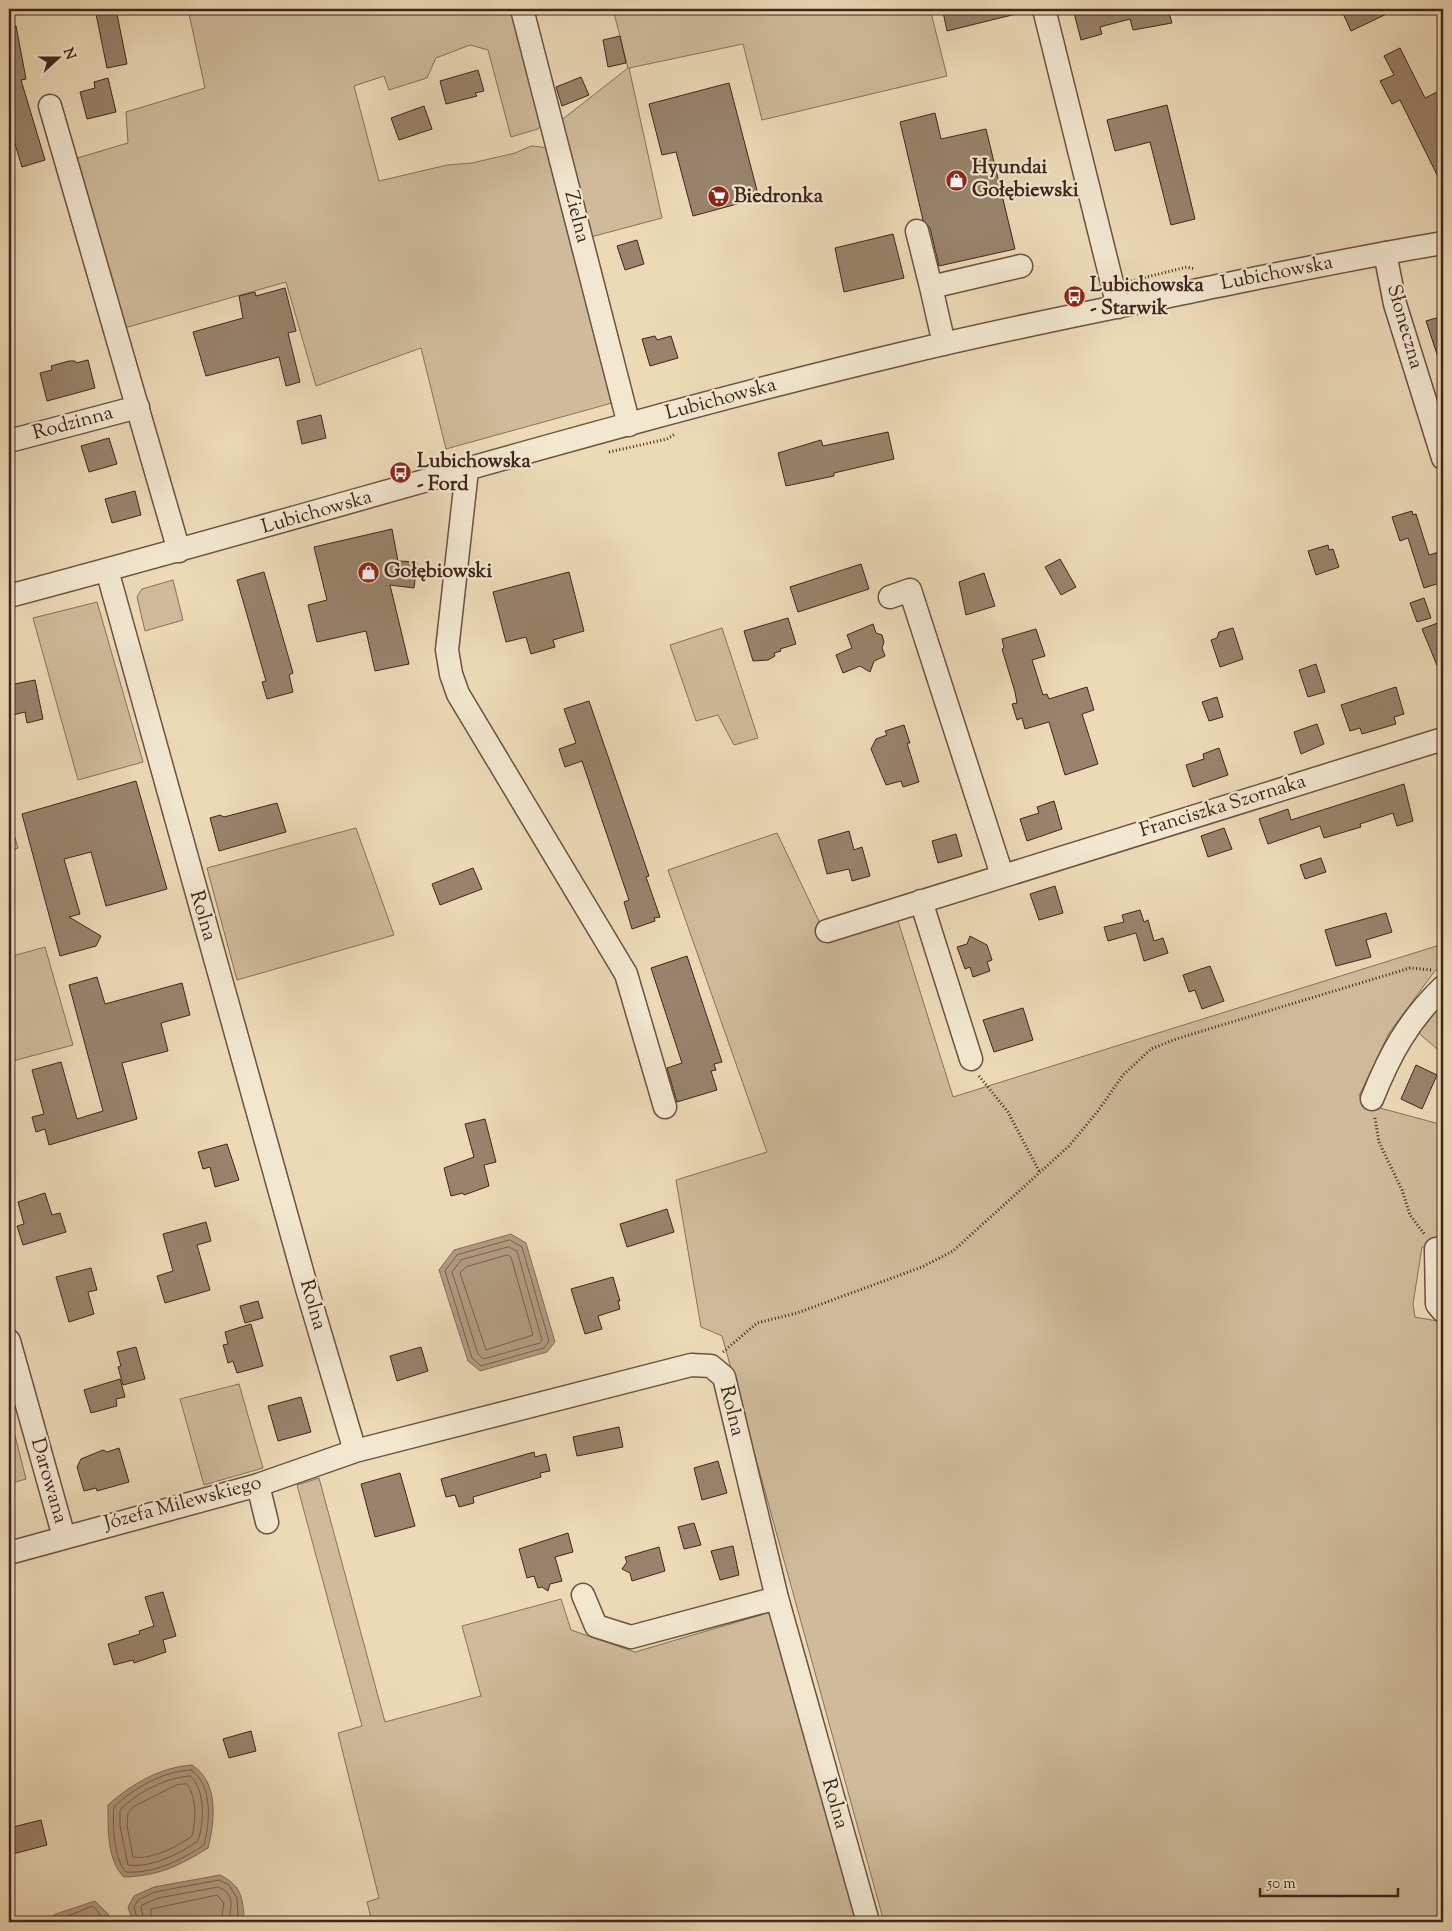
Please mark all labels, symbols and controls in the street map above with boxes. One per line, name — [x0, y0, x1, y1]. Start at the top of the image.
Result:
north arrow — [32, 32, 82, 82]
text: N — [57, 45, 80, 63]
place label: Hyundai Gołębiewski — [972, 154, 1079, 206]
shop icon: Hyundai Gołębiewski — [944, 168, 968, 192]
place label: Biedronka — [734, 183, 824, 212]
supermarket icon: Biedronka — [706, 185, 730, 209]
street label: Zielna — [556, 188, 596, 246]
street label: Lubichowska — [1218, 249, 1336, 299]
place label: Lubichowska - Starwik — [1090, 272, 1204, 324]
street label: Słoneczna — [1378, 281, 1430, 373]
bus stop icon: Lubichowska - Starwik — [1062, 285, 1086, 309]
street label: Lubichowska — [662, 371, 780, 429]
street label: Rodzinna — [30, 399, 116, 449]
place label: Lubichowska - Ford — [417, 448, 531, 500]
bus stop icon: Lubichowska - Ford — [389, 461, 413, 485]
street label: Lubichowska — [258, 483, 376, 543]
place label: Gołębiowski — [384, 558, 492, 587]
shop icon: Gołębiowski — [356, 560, 380, 584]
street label: Franciszka Szornaka — [1136, 768, 1310, 846]
street label: Rolna — [181, 887, 223, 945]
street label: Rolna — [291, 1276, 333, 1334]
street label: Rolna — [711, 1383, 751, 1439]
street label: Darowana — [22, 1435, 74, 1527]
street label: Józefa Milewskiego — [100, 1469, 265, 1539]
street label: Rolna — [813, 1775, 855, 1833]
scale bar — [1260, 1866, 1397, 1898]
text: 50 m — [1266, 1874, 1296, 1895]

